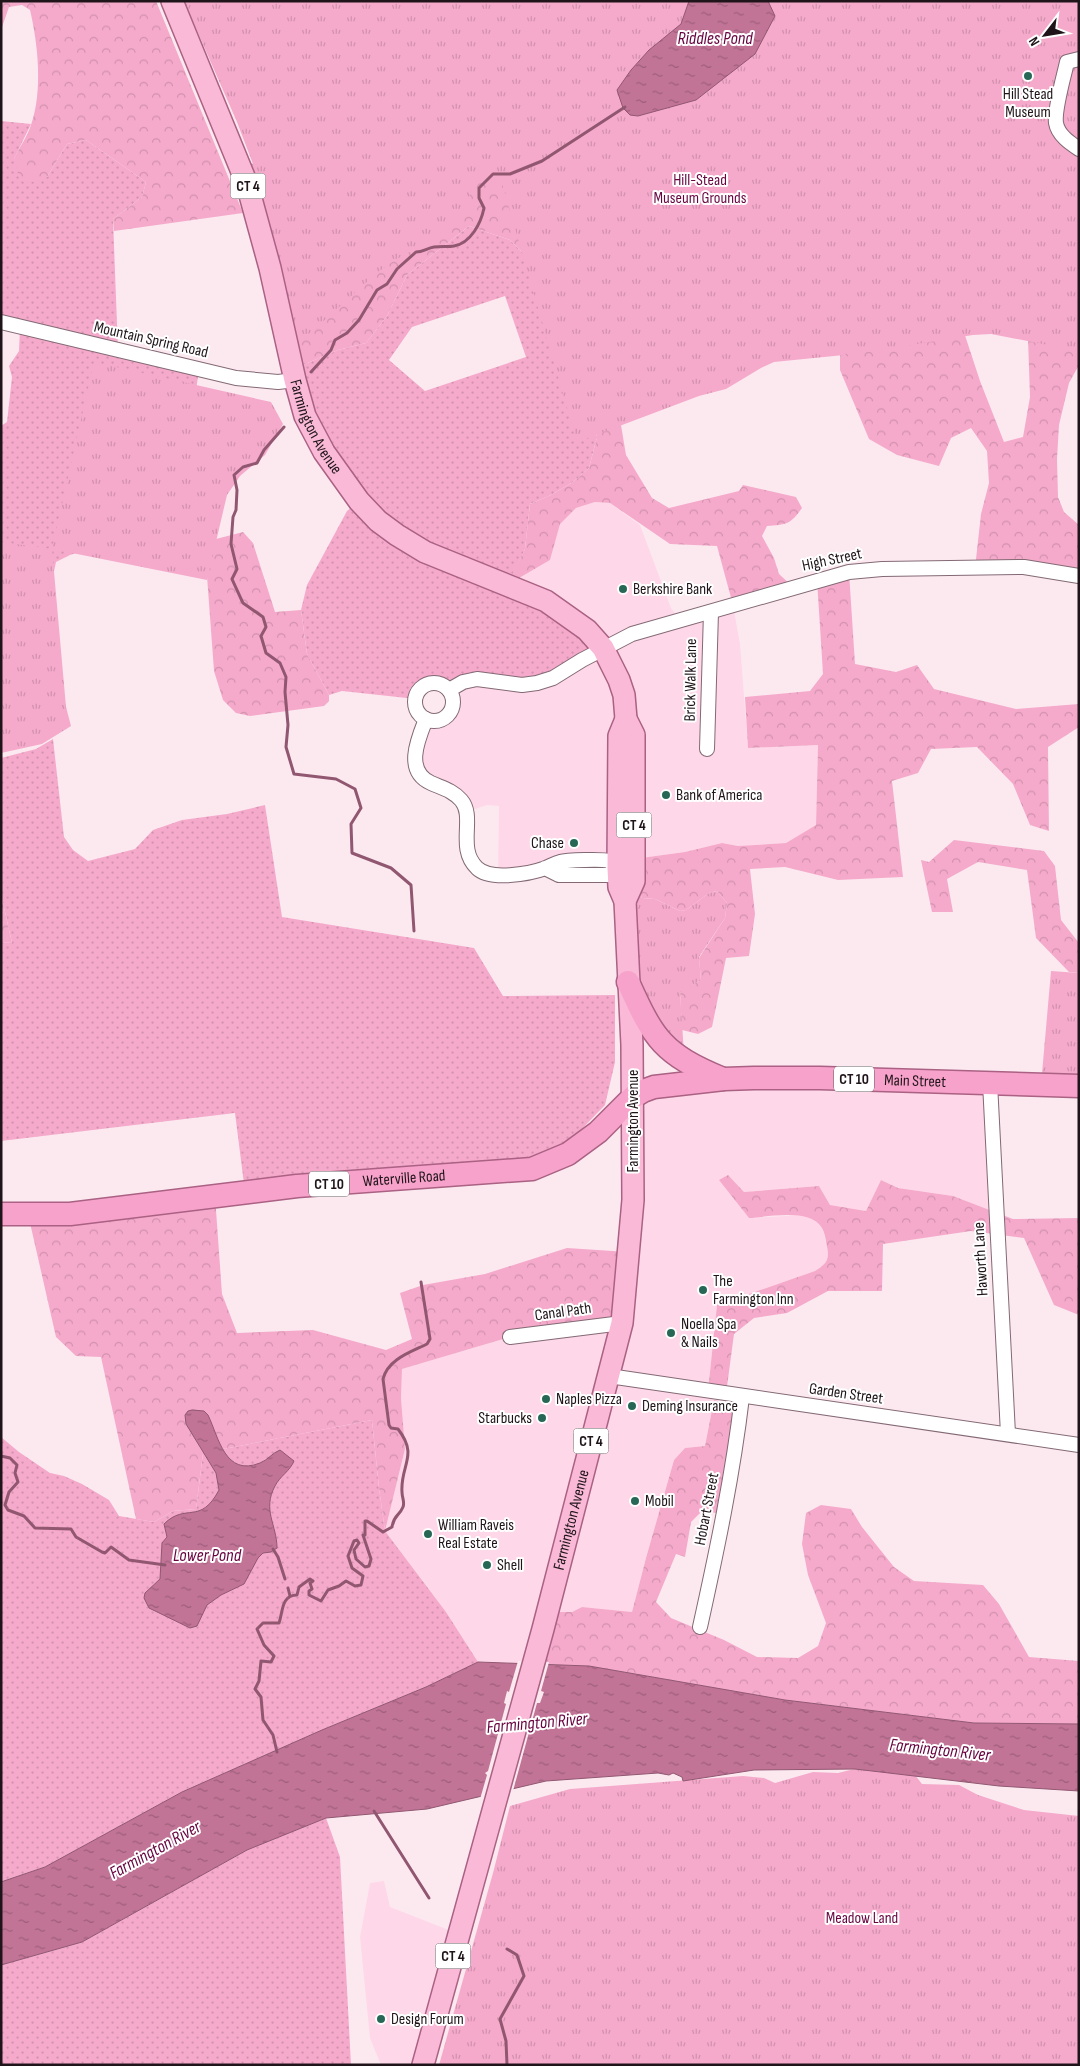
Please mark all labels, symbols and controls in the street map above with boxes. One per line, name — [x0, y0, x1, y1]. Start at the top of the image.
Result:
north arrow — [1020, 10, 1070, 60]
water label: Riddles Pond — [677, 28, 753, 49]
text: N — [1025, 34, 1043, 49]
marker: Hill Stead Museum — [1022, 70, 1034, 82]
place label: Hill Stead Museum — [1003, 85, 1053, 122]
park label: Hill-Stead Museum Grounds — [654, 171, 747, 208]
road number: CT 4 — [230, 174, 266, 198]
street label: Mountain Spring Road — [92, 318, 210, 362]
street label: Farmington Avenue — [286, 377, 346, 478]
street label: High Street — [800, 544, 864, 576]
place label: Berkshire Bank — [633, 580, 712, 599]
marker: Berkshire Bank — [617, 583, 629, 595]
street label: Brick Walk Lane — [681, 638, 701, 722]
place label: Bank of America — [676, 786, 762, 805]
marker: Bank of America — [660, 789, 672, 801]
road number: CT 4 — [616, 812, 652, 838]
place label: Chase — [531, 834, 564, 853]
marker: Chase — [568, 837, 580, 849]
road number: CT 10 — [834, 1066, 874, 1092]
street label: Farmington Avenue — [624, 1070, 643, 1172]
street label: Main Street — [884, 1070, 946, 1091]
street label: Waterville Road — [362, 1166, 446, 1191]
road number: CT 10 — [309, 1172, 349, 1196]
street label: Haworth Lane — [970, 1221, 992, 1297]
place label: The Farmington Inn — [713, 1272, 794, 1309]
marker: The Farmington Inn — [697, 1284, 709, 1296]
street label: Canal Path — [534, 1299, 592, 1325]
place label: Noella Spa & Nails — [681, 1315, 737, 1352]
marker: Noella Spa & Nails — [665, 1327, 677, 1339]
street label: Garden Street — [808, 1379, 884, 1409]
place label: Naples Pizza — [556, 1390, 622, 1409]
marker: Naples Pizza — [540, 1393, 552, 1405]
place label: Deming Insurance — [642, 1397, 738, 1416]
marker: Deming Insurance — [626, 1400, 638, 1412]
place label: Starbucks — [478, 1409, 532, 1428]
marker: Starbucks — [536, 1412, 548, 1424]
road number: CT 4 — [574, 1428, 608, 1454]
street label: Farmington Avenue — [549, 1468, 593, 1572]
street label: Hobart Street — [691, 1471, 723, 1547]
place label: Mobil — [645, 1492, 674, 1511]
marker: Mobil — [629, 1495, 641, 1507]
place label: William Raveis Real Estate — [438, 1516, 514, 1553]
marker: William Raveis Real Estate — [422, 1528, 434, 1540]
water label: Lower Pond — [173, 1545, 242, 1566]
place label: Shell — [497, 1556, 523, 1575]
marker: Shell — [481, 1559, 493, 1571]
water label: Farmington River — [486, 1708, 589, 1738]
water label: Farmington River — [889, 1734, 992, 1766]
water label: Farmington River — [106, 1816, 205, 1884]
park label: Meadow Land — [826, 1909, 898, 1928]
road number: CT 4 — [436, 1944, 470, 1968]
place label: Design Forum — [391, 2010, 464, 2029]
marker: Design Forum — [375, 2013, 387, 2025]

